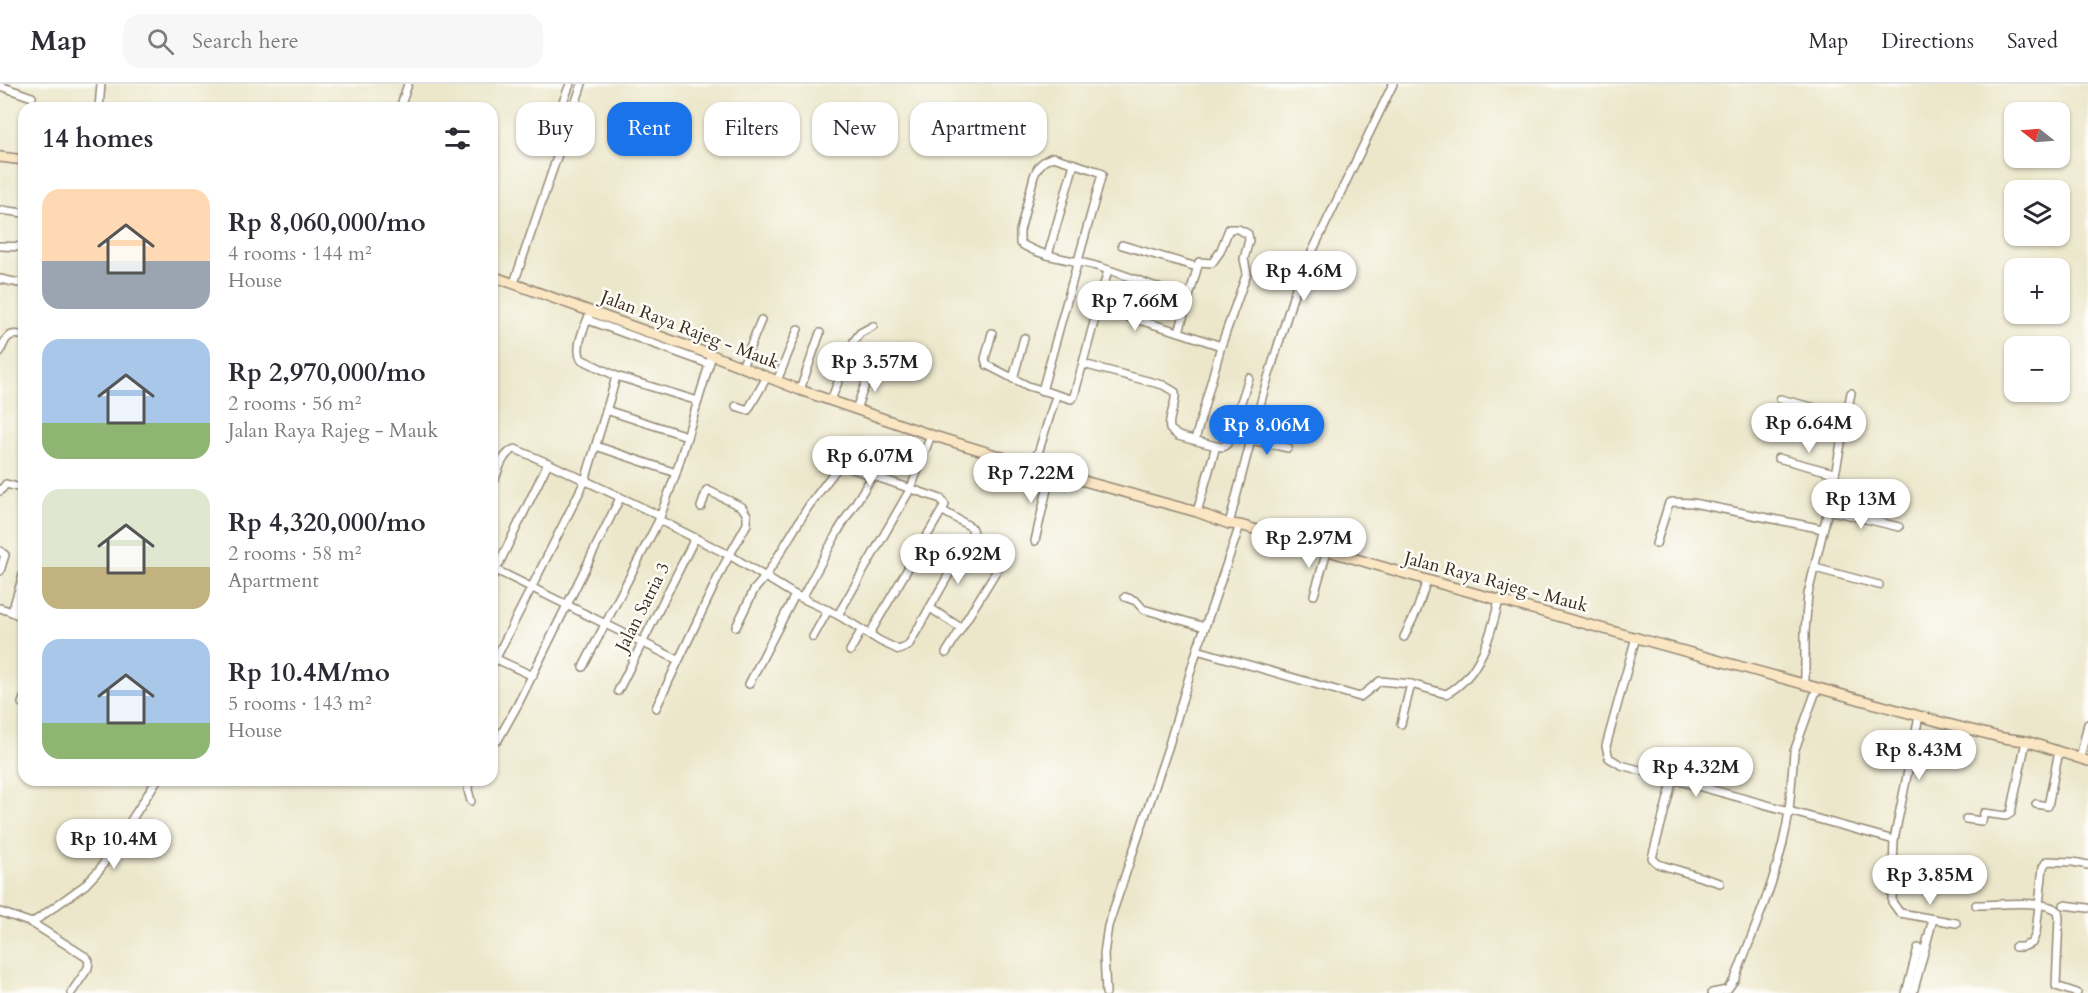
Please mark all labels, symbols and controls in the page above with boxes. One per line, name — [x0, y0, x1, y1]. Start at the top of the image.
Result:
search box — [123, 14, 543, 68]
text: Map — [30, 22, 87, 60]
icon: search — [144, 25, 177, 58]
text: Search here — [192, 26, 299, 56]
text: Map — [1808, 27, 1848, 56]
text: Directions — [1881, 27, 1974, 56]
text: Saved — [2007, 27, 2058, 56]
chip: Buy — [516, 102, 595, 156]
chip: Rent — [607, 102, 692, 156]
chip: Filters — [704, 102, 800, 156]
chip: New — [812, 102, 898, 156]
chip: Apartment — [910, 102, 1047, 156]
north arrow — [2004, 102, 2070, 168]
map controls — [2004, 102, 2070, 402]
text: 14 homes — [42, 121, 153, 156]
icon: filters — [441, 122, 474, 155]
button: layers — [2004, 180, 2070, 246]
text: Rp 8,060,000/mo — [228, 205, 426, 240]
icon: home — [90, 213, 162, 285]
text: 4 rooms · 144 m² — [228, 240, 372, 267]
pin: Rp 4.6M — [1249, 251, 1359, 302]
text: Rp 4.6M — [1265, 257, 1343, 284]
button: + — [2004, 258, 2070, 324]
text: House — [228, 267, 282, 294]
pin: Rp 7.66M — [1073, 281, 1197, 332]
street label: Jalan Raya Rajeg - Mauk — [594, 283, 783, 376]
text: Rp 7.66M — [1091, 287, 1179, 314]
button: − — [2004, 336, 2070, 402]
pin: Rp 3.57M — [813, 342, 937, 393]
text: Rp 3.57M — [831, 348, 919, 375]
text: Rp 2,970,000/mo — [228, 355, 426, 390]
icon: home — [90, 363, 162, 435]
text: 2 rooms · 56 m² — [228, 390, 361, 417]
pin: Rp 6.64M — [1747, 403, 1871, 454]
pin: Rp 8.06M — [1205, 405, 1329, 456]
text: Rp 6.64M — [1765, 409, 1853, 436]
text: Rp 8.06M — [1223, 411, 1311, 438]
text: Jalan Raya Rajeg - Mauk — [228, 417, 438, 444]
pin: Rp 6.07M — [808, 436, 932, 487]
text: Rp 6.07M — [826, 442, 914, 469]
pin: Rp 7.22M — [969, 453, 1093, 504]
text: Rp 7.22M — [987, 459, 1075, 486]
pin: Rp 13M — [1812, 479, 1910, 530]
text: Rp 13M — [1825, 485, 1897, 512]
text: Rp 4,320,000/mo — [228, 505, 426, 540]
icon: home — [90, 513, 162, 585]
pin: Rp 2.97M — [1247, 518, 1371, 569]
text: Rp 2.97M — [1265, 524, 1353, 551]
pin: Rp 6.92M — [896, 534, 1020, 585]
text: 2 rooms · 58 m² — [228, 540, 361, 567]
text: Rp 6.92M — [914, 540, 1002, 567]
street label: Jalan Raya Rajeg - Mauk — [1398, 545, 1591, 619]
street label: Jalan Satria 3 — [608, 558, 676, 659]
text: Apartment — [228, 567, 319, 594]
text: Rp 10.4M/mo — [228, 655, 390, 690]
icon: home — [90, 663, 162, 735]
text: 5 rooms · 143 m² — [228, 690, 372, 717]
text: House — [228, 717, 282, 744]
pin: Rp 8.43M — [1857, 730, 1981, 781]
text: Rp 8.43M — [1875, 736, 1963, 763]
pin: Rp 4.32M — [1634, 747, 1758, 798]
text: Rp 4.32M — [1652, 753, 1740, 780]
pin: Rp 10.4M — [52, 819, 176, 870]
text: Rp 10.4M — [70, 825, 158, 852]
pin: Rp 3.85M — [1868, 855, 1992, 906]
text: Rp 3.85M — [1886, 861, 1974, 888]

